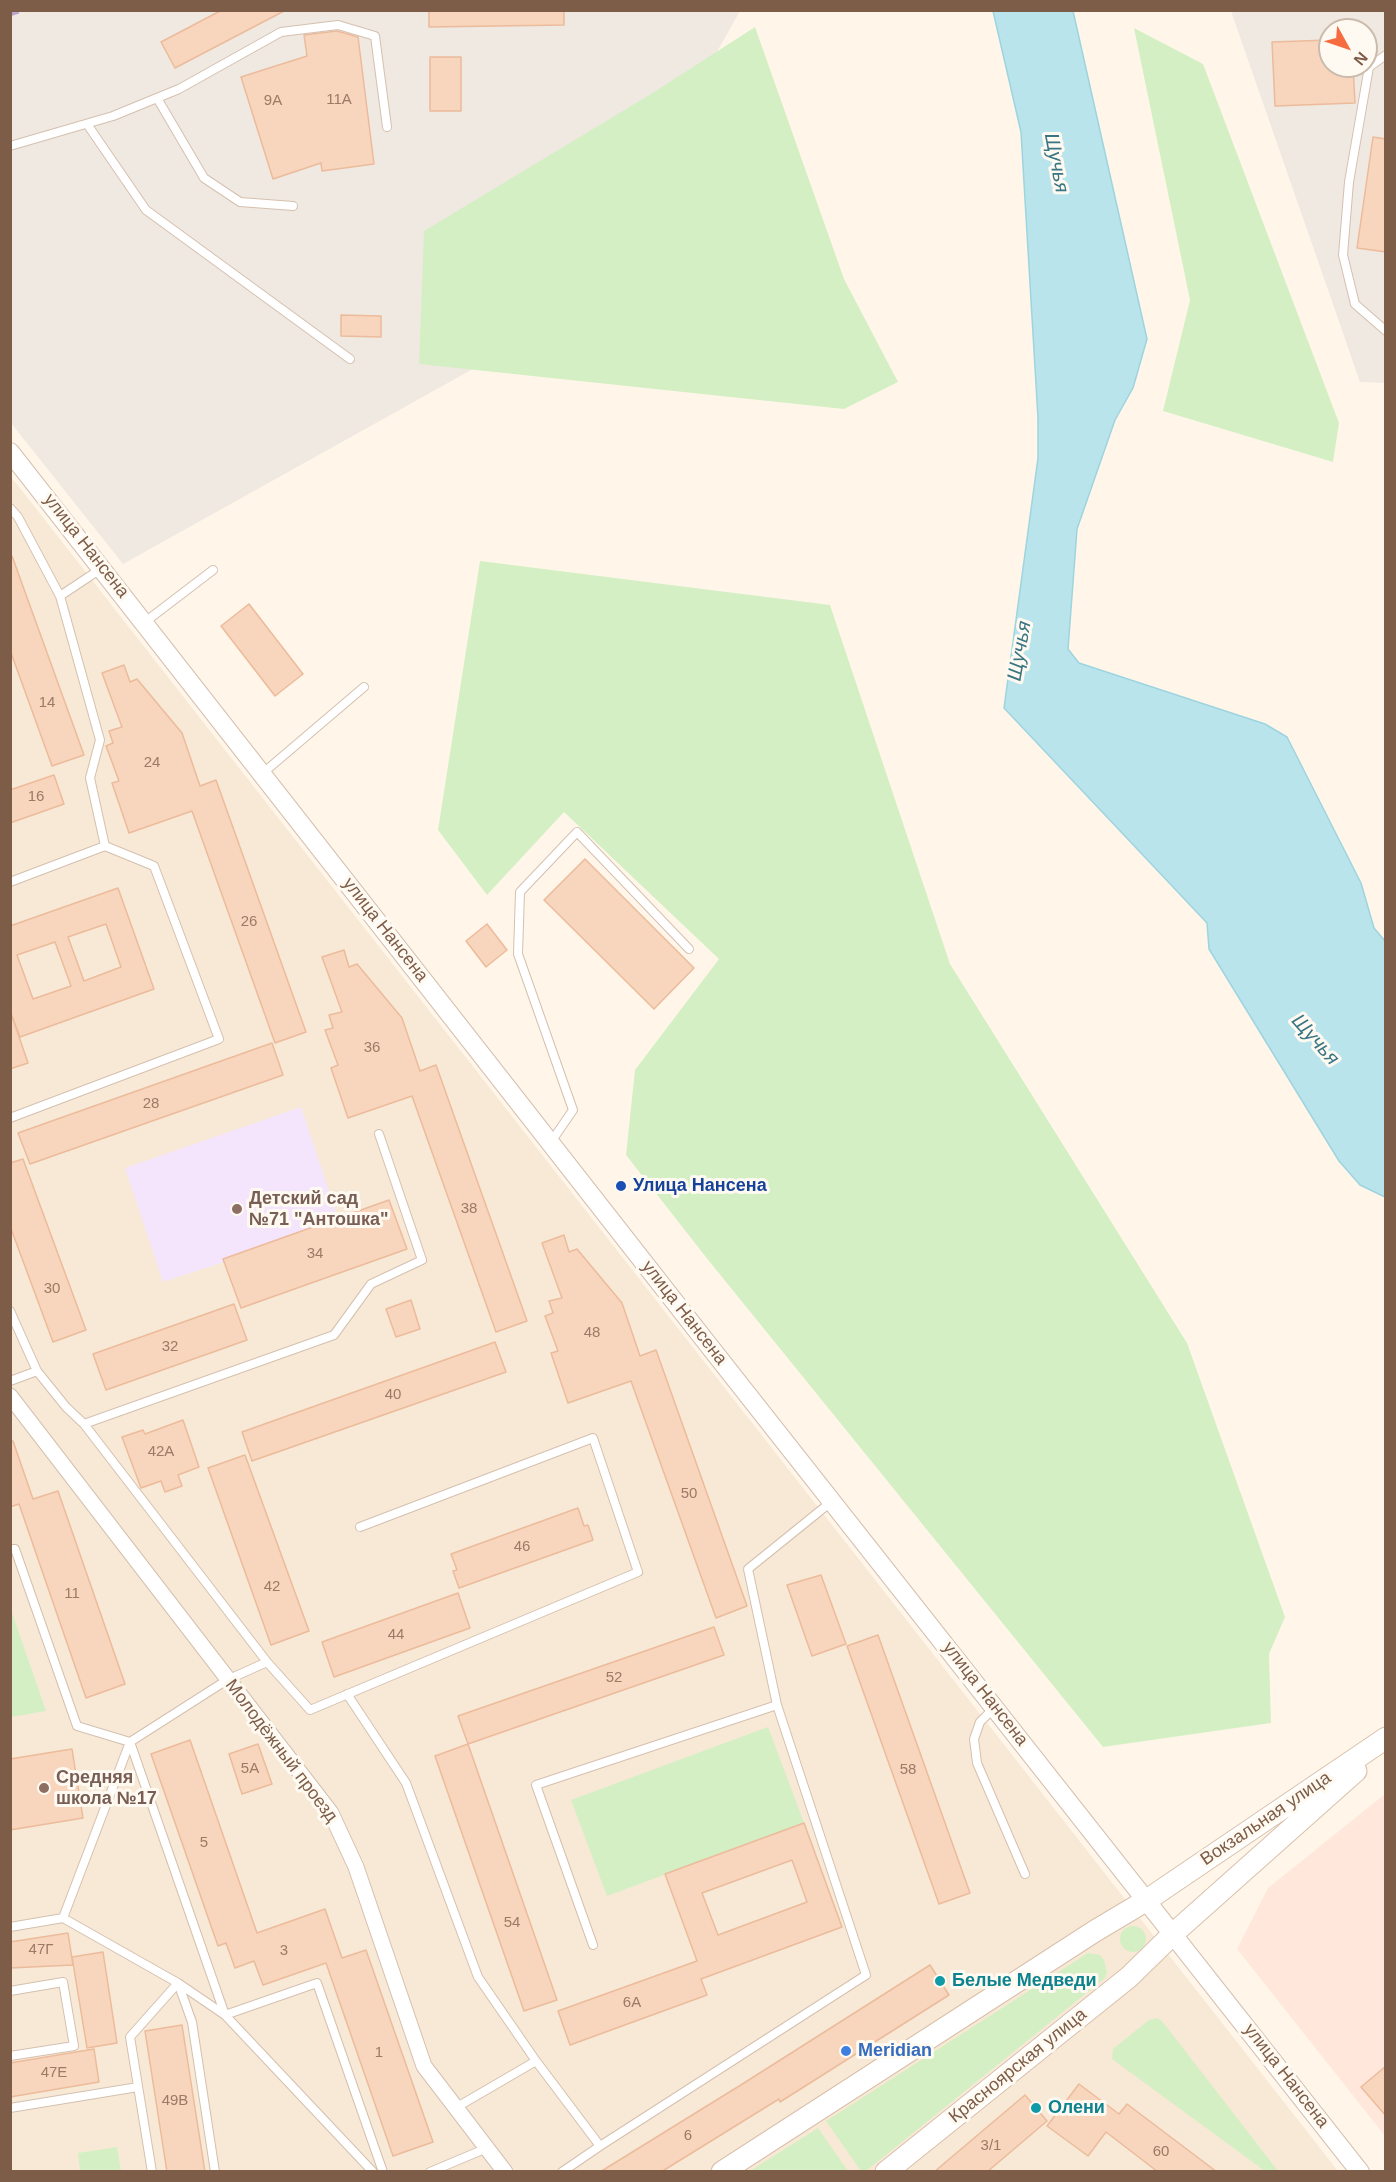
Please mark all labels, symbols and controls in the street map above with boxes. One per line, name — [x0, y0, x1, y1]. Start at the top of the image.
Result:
north arrow — [1318, 18, 1378, 78]
text: N — [1350, 49, 1371, 68]
house number: 11А — [326, 91, 352, 109]
house number: 9А — [264, 92, 282, 110]
water label: Щучья — [1038, 131, 1074, 195]
street label: улица Нансена — [39, 490, 133, 602]
water label: Щучья — [1003, 619, 1037, 683]
house number: 14 — [39, 694, 55, 712]
house number: 24 — [144, 754, 160, 772]
house number: 16 — [28, 788, 44, 806]
street label: улица Нансена — [338, 874, 432, 986]
house number: 26 — [241, 913, 257, 931]
water label: Щучья — [1286, 1010, 1344, 1070]
house number: 36 — [364, 1039, 380, 1057]
house number: 28 — [143, 1095, 159, 1113]
place label: Улица Нансена — [633, 1175, 767, 1197]
marker: Улица Нансена — [614, 1179, 628, 1193]
place label: Детский сад №71 "Антошка" — [249, 1188, 389, 1230]
house number: 38 — [461, 1200, 477, 1218]
marker: Детский сад №71 "Антошка" — [230, 1202, 244, 1216]
house number: 34 — [307, 1245, 323, 1263]
street label: улица Нансена — [637, 1257, 731, 1369]
house number: 30 — [44, 1280, 60, 1298]
house number: 48 — [584, 1324, 600, 1342]
house number: 32 — [162, 1338, 178, 1356]
house number: 40 — [385, 1386, 401, 1404]
house number: 42А — [148, 1443, 174, 1461]
house number: 50 — [681, 1485, 697, 1503]
house number: 46 — [514, 1538, 530, 1556]
house number: 42 — [264, 1578, 280, 1596]
house number: 11 — [64, 1585, 80, 1603]
house number: 44 — [388, 1626, 404, 1644]
street label: улица Нансена — [938, 1638, 1032, 1750]
house number: 52 — [606, 1669, 622, 1687]
street label: Молодёжный проезд — [220, 1675, 342, 1827]
house number: 5А — [241, 1760, 259, 1778]
house number: 58 — [900, 1761, 916, 1779]
place label: Средняя школа №17 — [56, 1767, 157, 1810]
street label: Вокзальная улица — [1197, 1767, 1335, 1871]
marker: Средняя школа №17 — [37, 1781, 51, 1795]
house number: 5 — [200, 1834, 208, 1852]
house number: 54 — [504, 1914, 520, 1932]
house number: 47Г — [29, 1941, 53, 1959]
house number: 3 — [280, 1942, 288, 1960]
place label: Белые Медведи — [952, 1970, 1097, 1992]
marker: Белые Медведи — [933, 1974, 947, 1988]
house number: 6А — [623, 1994, 641, 2012]
street label: Красноярская улица — [945, 2004, 1091, 2128]
street label: улица Нансена — [1239, 2020, 1333, 2132]
place label: Meridian — [858, 2040, 932, 2062]
house number: 1 — [375, 2044, 383, 2062]
marker: Meridian — [839, 2044, 853, 2058]
house number: 47Е — [41, 2064, 67, 2082]
house number: 49В — [162, 2092, 188, 2110]
place label: Олени — [1048, 2097, 1105, 2119]
marker: Олени — [1029, 2101, 1043, 2115]
house number: 6 — [684, 2127, 692, 2145]
house number: 3/1 — [981, 2137, 1001, 2155]
house number: 60 — [1153, 2143, 1169, 2161]

